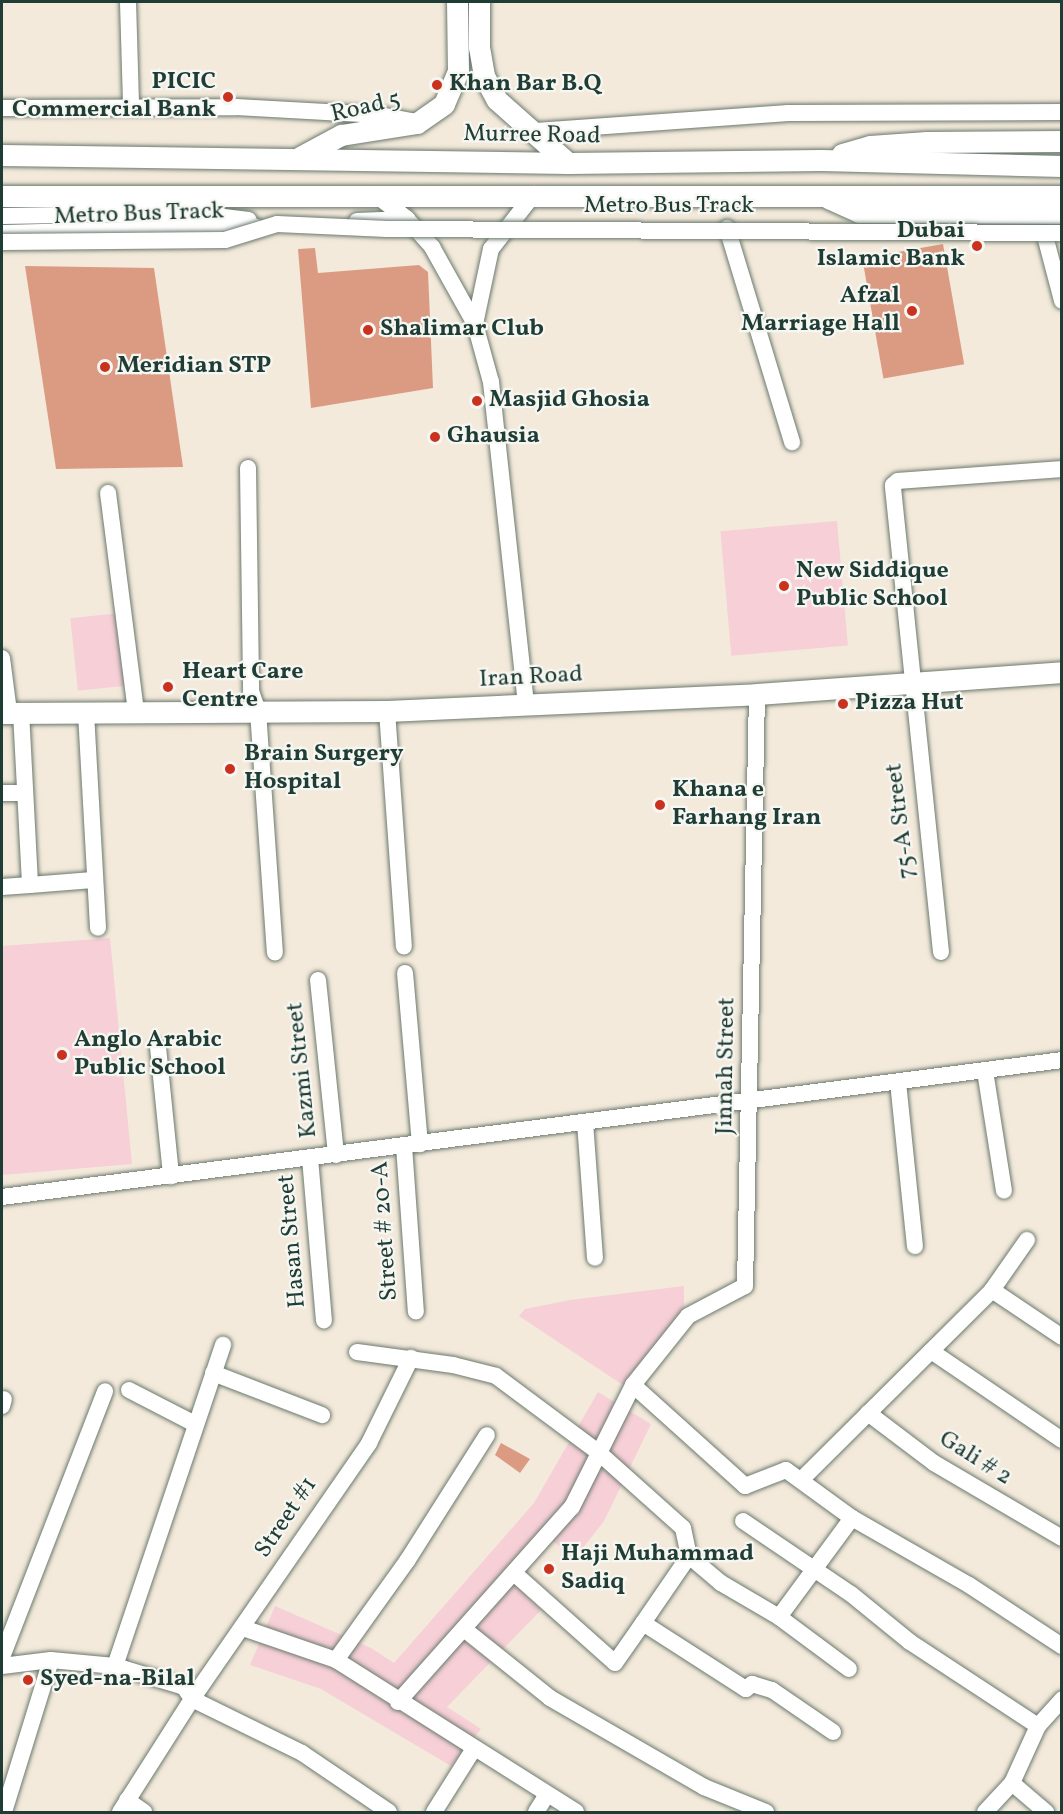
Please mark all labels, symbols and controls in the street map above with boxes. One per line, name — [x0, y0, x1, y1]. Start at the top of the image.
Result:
place label: PICIC Commercial Bank — [12, 69, 216, 125]
place label: Khan Bar B.Q — [449, 71, 601, 99]
marker: Khan Bar B.Q — [430, 78, 444, 92]
street label: Road 5 — [328, 86, 404, 130]
marker: PICIC Commercial Bank — [221, 90, 235, 104]
street label: Murree Road — [463, 120, 601, 152]
street label: Metro Bus Track — [583, 193, 755, 221]
street label: Metro Bus Track — [53, 198, 225, 232]
place label: Dubai Islamic Bank — [817, 218, 965, 274]
marker: Dubai Islamic Bank — [970, 239, 984, 253]
place label: Afzal Marriage Hall — [741, 283, 900, 339]
marker: Afzal Marriage Hall — [905, 304, 919, 318]
place label: Shalimar Club — [380, 316, 544, 344]
marker: Shalimar Club — [361, 323, 375, 337]
place label: Meridian STP — [117, 353, 271, 381]
marker: Meridian STP — [98, 360, 112, 374]
place label: Masjid Ghosia — [489, 387, 650, 415]
marker: Masjid Ghosia — [470, 394, 484, 408]
place label: Ghausia — [447, 423, 540, 451]
marker: Ghausia — [428, 430, 442, 444]
place label: New Siddique Public School — [796, 558, 949, 614]
marker: New Siddique Public School — [777, 579, 791, 593]
place label: Heart Care Centre — [182, 659, 303, 715]
street label: Iran Road — [478, 661, 584, 695]
marker: Heart Care Centre — [159, 678, 177, 696]
place label: Pizza Hut — [855, 690, 964, 718]
marker: Pizza Hut — [836, 697, 850, 711]
place label: Brain Surgery Hospital — [244, 741, 403, 797]
marker: Brain Surgery Hospital — [221, 760, 239, 778]
street label: 75-A Street — [881, 761, 923, 881]
place label: Khana e Farhang Iran — [672, 777, 821, 833]
marker: Khana e Farhang Iran — [653, 798, 667, 812]
street label: Jinnah Street — [711, 997, 743, 1135]
street label: Kazmi Street — [282, 1001, 324, 1139]
place label: Anglo Arabic Public School — [74, 1027, 226, 1083]
marker: Anglo Arabic Public School — [55, 1048, 69, 1062]
street label: Street # 20-A — [367, 1160, 405, 1302]
street label: Hasan Street — [273, 1173, 313, 1309]
street label: Gali # 2 — [933, 1425, 1017, 1493]
street label: Street #1 — [250, 1472, 324, 1564]
place label: Haji Muhammad Sadiq — [561, 1541, 754, 1597]
marker: Haji Muhammad Sadiq — [542, 1562, 556, 1576]
place label: Syed-na-Bilal — [40, 1666, 195, 1694]
marker: Syed-na-Bilal — [21, 1673, 35, 1687]

